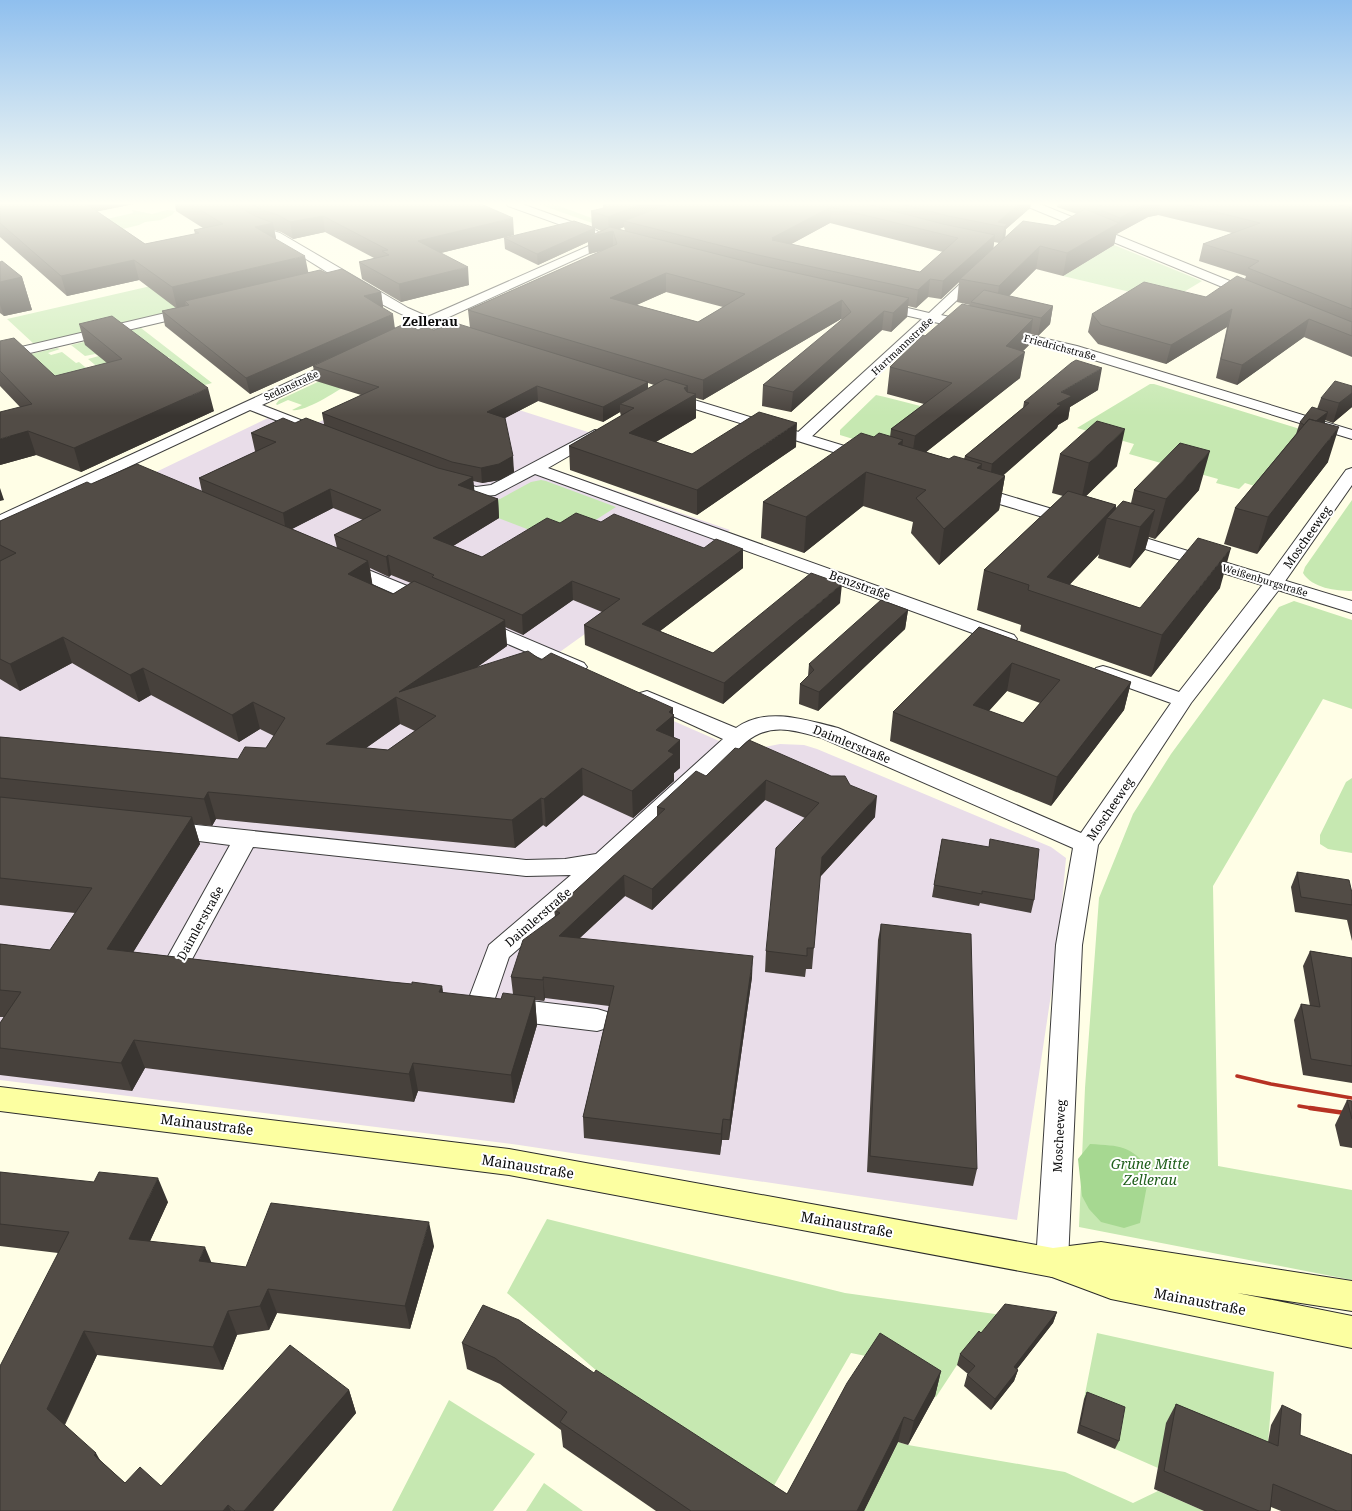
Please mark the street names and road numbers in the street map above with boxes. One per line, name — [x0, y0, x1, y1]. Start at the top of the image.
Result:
street label: Hartmannstraße — [868, 314, 936, 378]
street label: Friedrichstraße — [1022, 331, 1098, 363]
street label: Sedanstraße — [261, 366, 321, 404]
street label: Moscheeweg — [1279, 502, 1335, 572]
street label: Weißenburgstraße — [1220, 560, 1310, 600]
street label: Benzstraße — [827, 566, 893, 604]
street label: Daimlerstraße — [811, 721, 893, 767]
street label: Moscheeweg — [1082, 773, 1138, 844]
street label: Daimlerstraße — [173, 883, 227, 963]
street label: Daimlerstraße — [501, 884, 575, 950]
street label: Moscheeweg — [1049, 1098, 1069, 1173]
street label: Mainaustraße — [160, 1109, 254, 1139]
street label: Mainaustraße — [480, 1149, 576, 1183]
street label: Mainaustraße — [799, 1207, 895, 1241]
street label: Mainaustraße — [1152, 1283, 1248, 1319]

